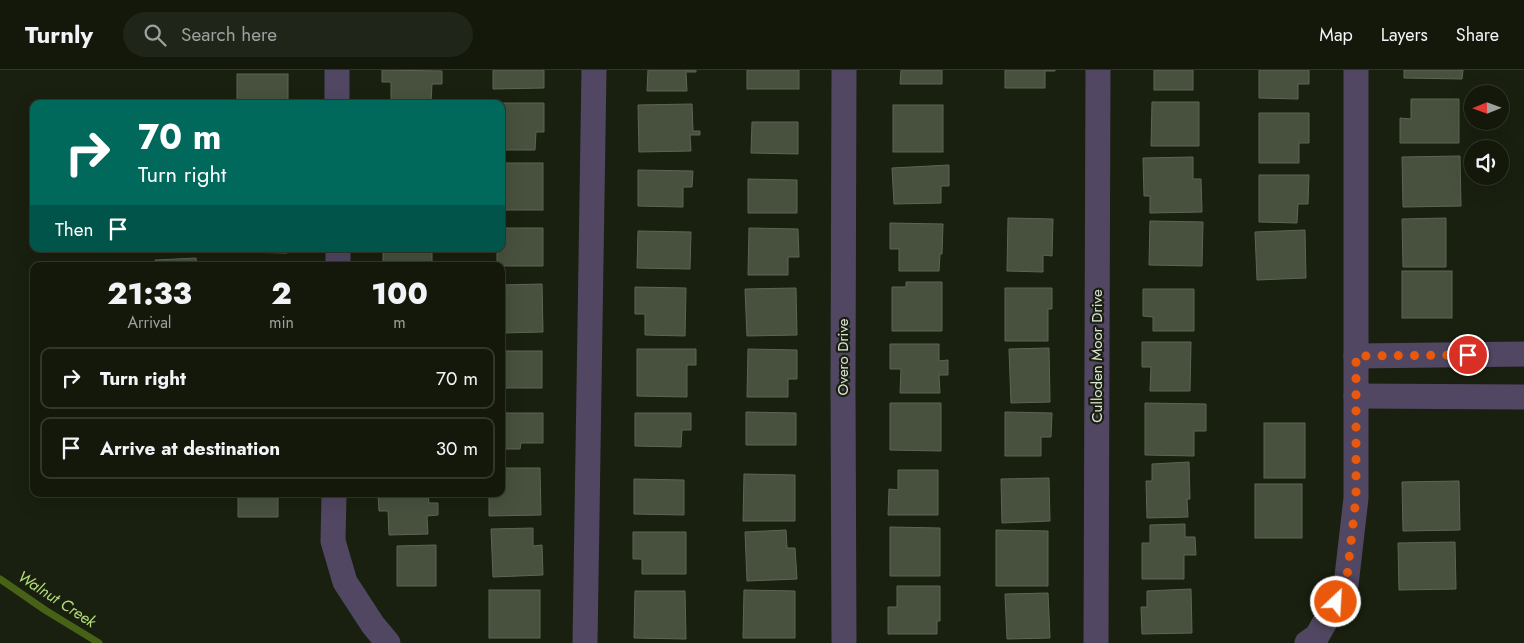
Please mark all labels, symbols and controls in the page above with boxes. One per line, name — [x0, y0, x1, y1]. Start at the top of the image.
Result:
search box — [123, 12, 473, 57]
text: Turnly — [25, 17, 93, 52]
icon: search — [141, 21, 169, 49]
text: Search here — [181, 21, 277, 48]
text: Map — [1319, 22, 1353, 48]
text: Layers — [1381, 22, 1428, 48]
text: Share — [1456, 22, 1499, 48]
north arrow — [1464, 85, 1509, 130]
map controls — [1464, 85, 1509, 185]
text: 70 m — [138, 112, 221, 162]
icon: right — [55, 120, 120, 185]
button: sound — [1464, 140, 1509, 185]
text: Turn right — [138, 158, 226, 190]
icon: arrive — [104, 215, 132, 243]
text: Then — [55, 216, 94, 243]
text: 21:33 — [107, 272, 192, 315]
text: 2 — [271, 272, 292, 315]
text: 100 — [371, 272, 428, 315]
street label: Culloden Moor Drive — [1086, 289, 1108, 423]
text: Arrival — [127, 311, 172, 334]
text: min — [269, 311, 294, 334]
text: m — [393, 311, 406, 334]
street label: Overo Drive — [832, 318, 854, 396]
pin — [1447, 334, 1489, 376]
icon: arrive — [1454, 341, 1482, 369]
icon: right — [57, 364, 85, 392]
text: Turn right — [100, 365, 186, 392]
text: 70 m — [436, 365, 478, 392]
icon: arrive — [57, 434, 85, 462]
text: Arrive at destination — [100, 435, 280, 462]
text: 30 m — [436, 435, 478, 462]
water label: Walnut Creek — [13, 565, 102, 634]
position arrow — [1309, 575, 1361, 627]

